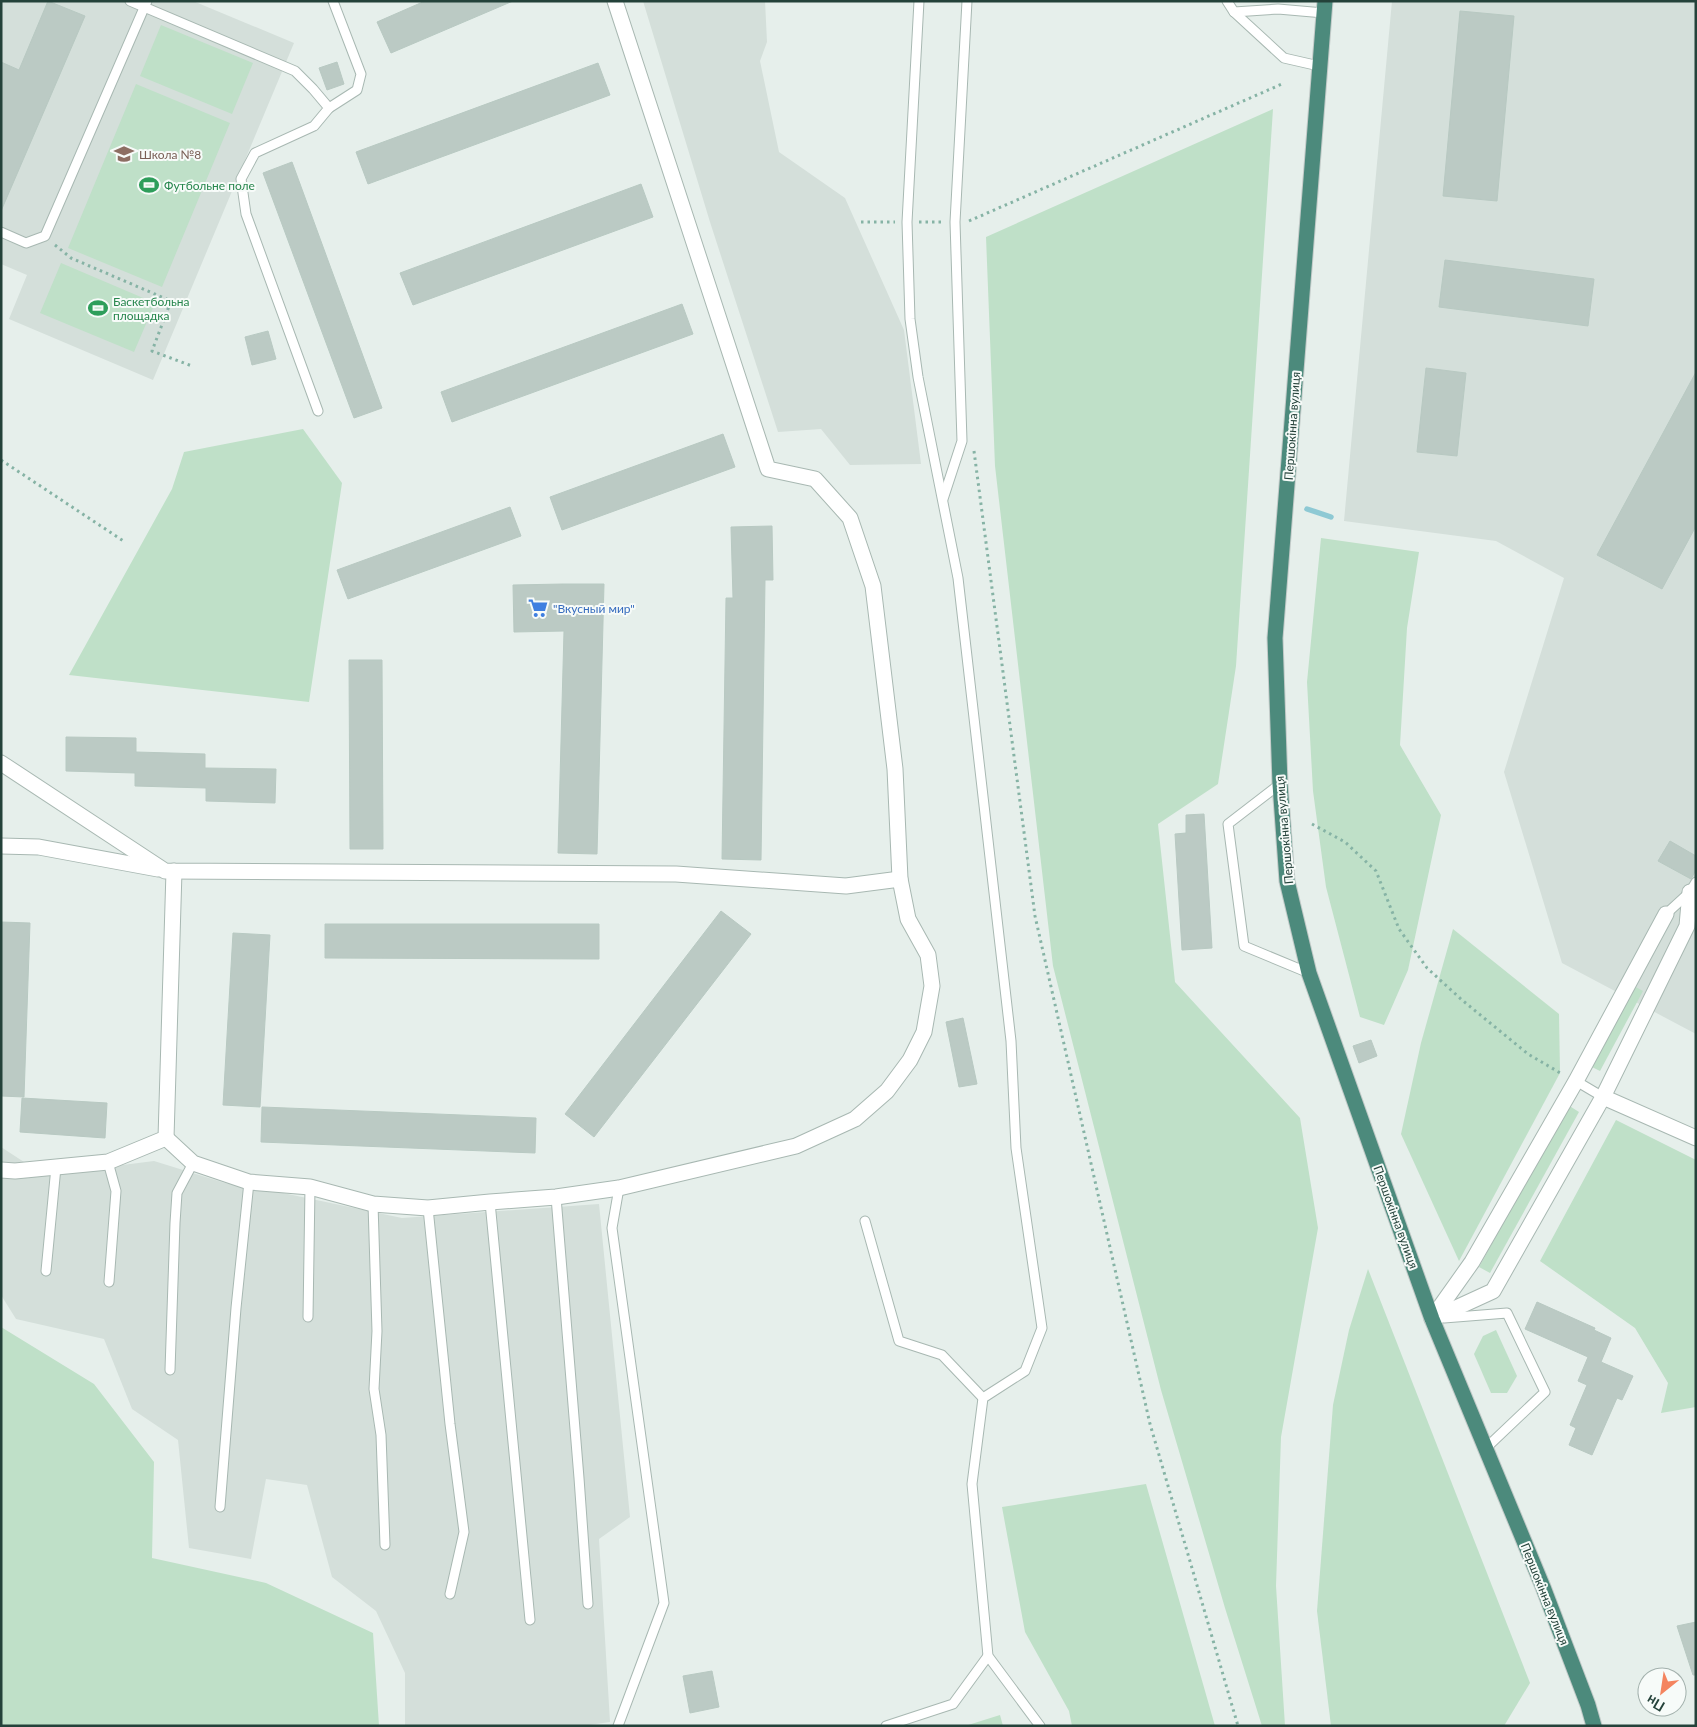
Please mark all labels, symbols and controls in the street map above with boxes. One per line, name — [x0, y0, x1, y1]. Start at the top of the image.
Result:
school or university icon: Школа №8 — [113, 143, 135, 165]
place label: Школа №8 — [139, 147, 201, 162]
sports icon: Футбольне поле — [138, 174, 160, 196]
place label: Футбольне поле — [164, 178, 255, 193]
place label: Баскетбольна площадка — [113, 294, 190, 323]
sports icon: Баскетбольна площадка — [87, 297, 109, 319]
street label: Першокінна вулиця — [1281, 371, 1303, 481]
supermarket icon: "Вкусный мир" — [527, 597, 549, 619]
place label: "Вкусный мир" — [553, 601, 635, 616]
street label: Першокінна вулиця — [1272, 775, 1296, 885]
street label: Першокінна вулиця — [1370, 1163, 1422, 1271]
street label: Першокінна вулиця — [1518, 1541, 1572, 1647]
north arrow — [1637, 1667, 1687, 1717]
text: Пн — [1643, 1692, 1667, 1716]

